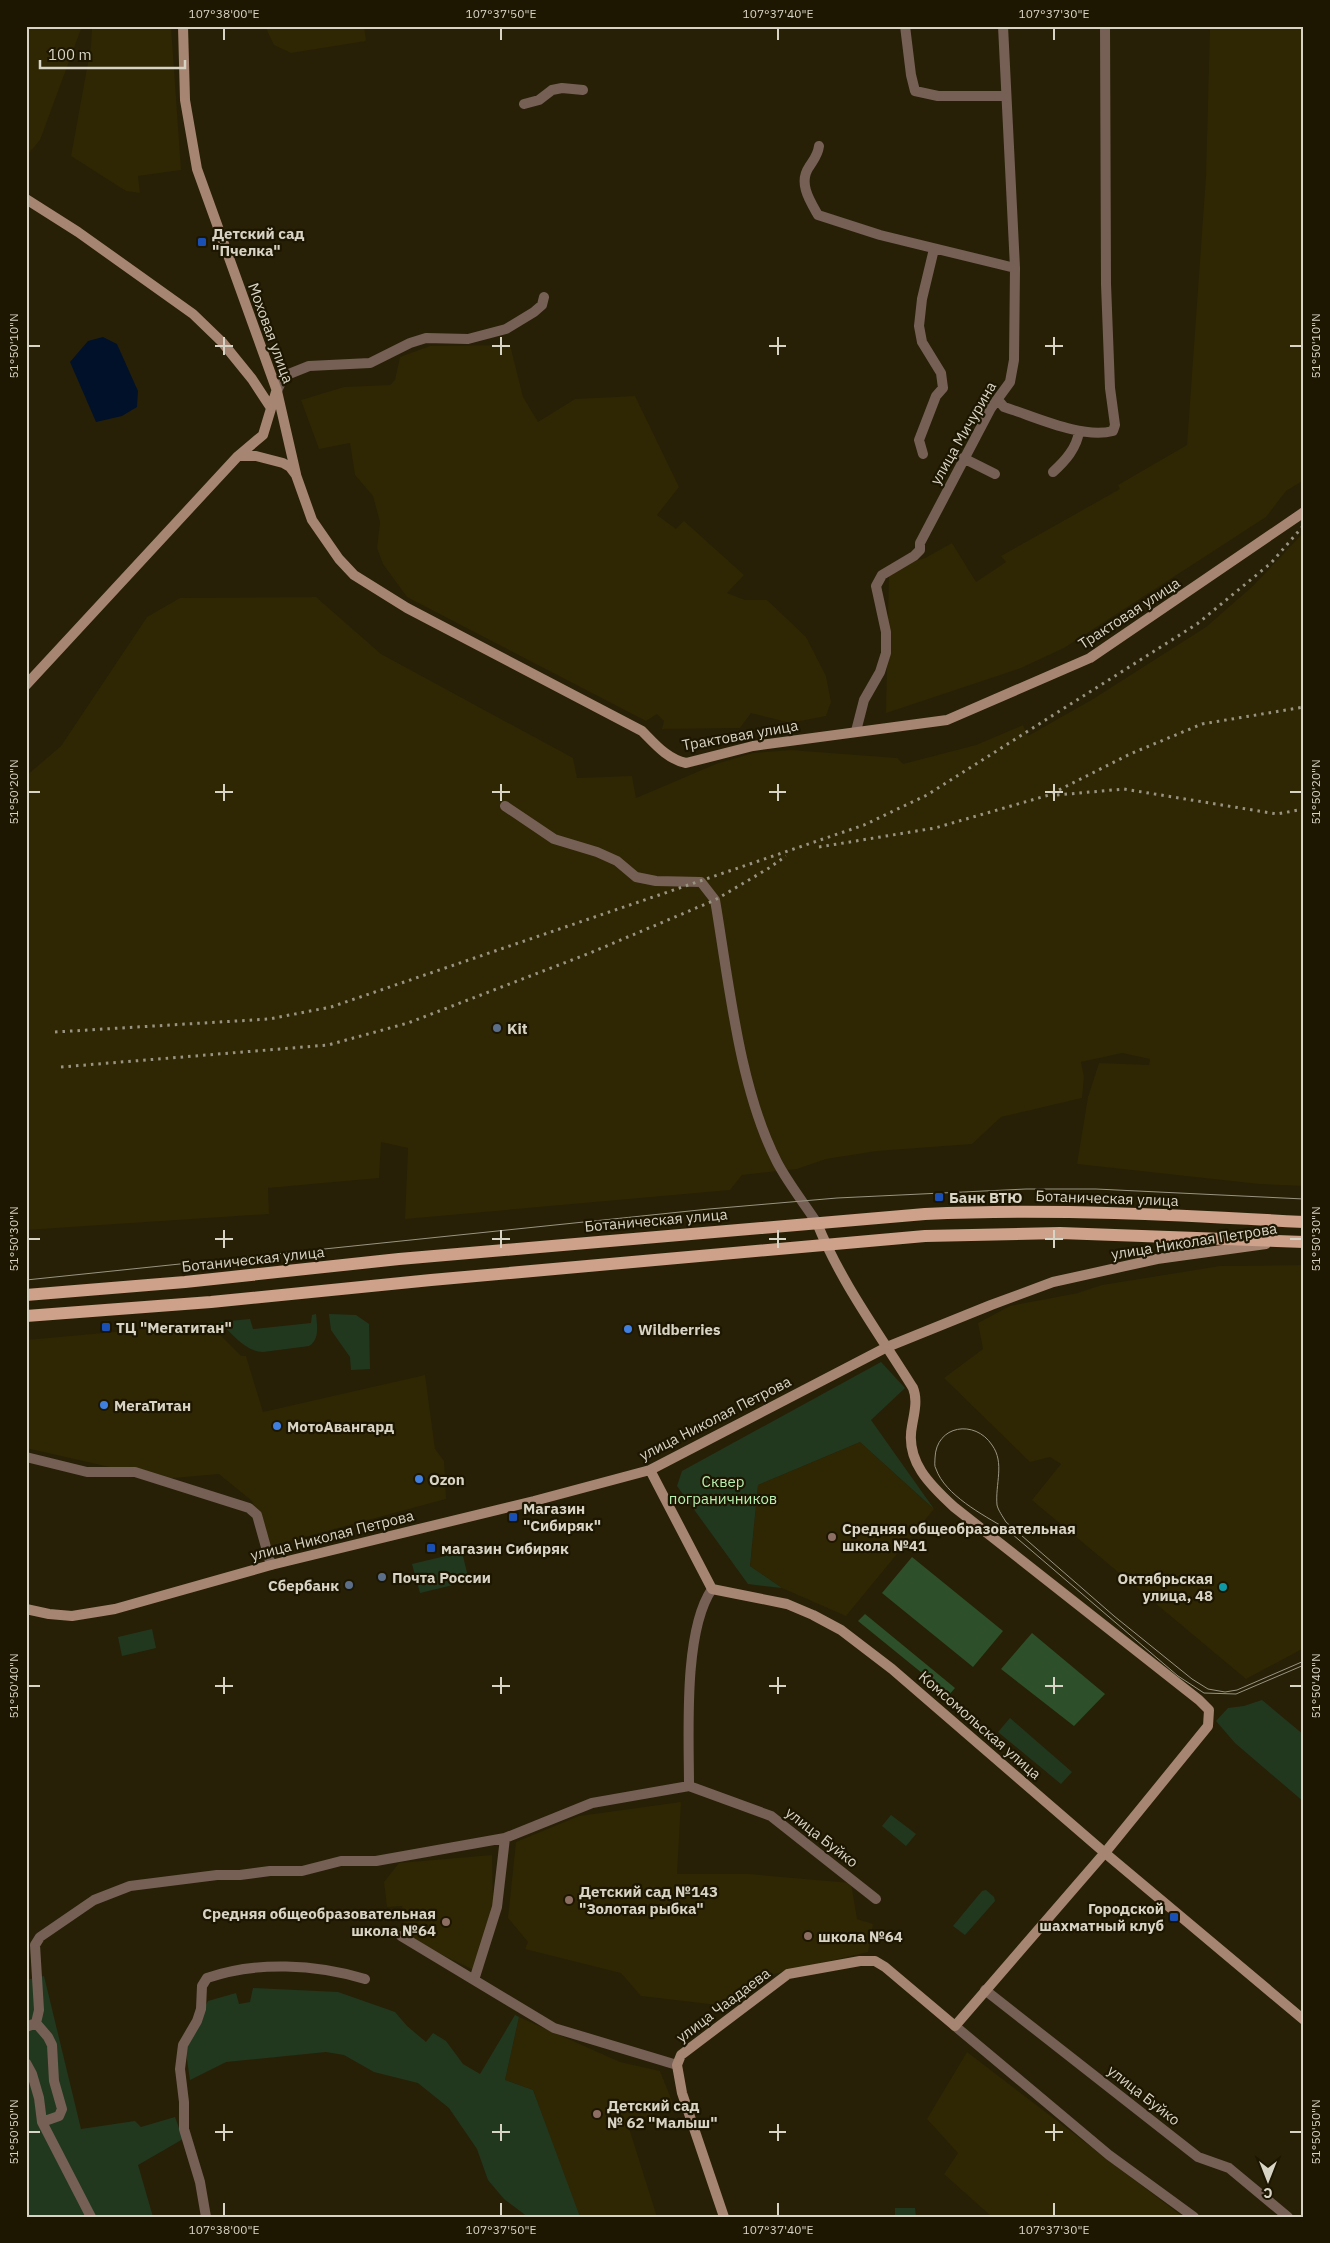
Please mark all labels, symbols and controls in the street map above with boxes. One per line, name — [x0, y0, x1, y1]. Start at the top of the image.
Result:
text: 107°38'00"E — [189, 6, 259, 21]
text: 107°37'50"E — [466, 6, 536, 21]
text: 107°37'40"E — [743, 6, 813, 21]
text: 107°37'30"E — [1019, 6, 1089, 21]
scale bar — [40, 38, 185, 70]
text: 100 m — [48, 45, 92, 64]
place label: Детский сад "Пчелка" — [212, 224, 305, 260]
marker: Детский сад "Пчелка" — [196, 236, 208, 248]
street label: Моховая улица — [244, 280, 298, 386]
text: 51°50'10"N — [6, 313, 21, 379]
text: 51°50'10"N — [1308, 313, 1323, 379]
street label: улица Мичурина — [926, 378, 1000, 488]
street label: Трактовая улица — [1075, 573, 1183, 653]
street label: Трактовая улица — [680, 715, 800, 755]
text: 51°50'20"N — [6, 759, 21, 825]
text: 51°50'20"N — [1308, 759, 1323, 825]
place label: Kit — [507, 1019, 528, 1038]
marker: Kit — [491, 1022, 503, 1034]
street label: Ботаническая улица — [1035, 1186, 1179, 1210]
place label: Банк ВТЮ — [949, 1188, 1023, 1207]
marker: Банк ВТЮ — [933, 1191, 945, 1203]
street label: Ботаническая улица — [584, 1204, 728, 1236]
text: 51°50'30"N — [6, 1206, 21, 1272]
text: 51°50'30"N — [1308, 1206, 1323, 1272]
street label: улица Николая Петрова — [1110, 1218, 1278, 1264]
street label: Ботаническая улица — [181, 1242, 325, 1276]
place label: ТЦ "Мегатитан" — [116, 1318, 232, 1337]
place label: Wildberries — [638, 1320, 721, 1339]
marker: ТЦ "Мегатитан" — [100, 1321, 112, 1333]
marker: Wildberries — [622, 1323, 634, 1335]
street label: улица Николая Петрова — [636, 1371, 794, 1465]
place label: МегаТитан — [114, 1396, 191, 1415]
marker: МегаТитан — [98, 1399, 110, 1411]
place label: МотоАвангард — [287, 1417, 394, 1436]
marker: МотоАвангард — [271, 1420, 283, 1432]
place label: Ozon — [429, 1470, 465, 1489]
park label: Сквер пограничников — [669, 1472, 777, 1508]
marker: Ozon — [413, 1473, 425, 1485]
place label: Магазин "Сибиряк" — [523, 1499, 601, 1535]
street label: улица Николая Петрова — [248, 1505, 416, 1565]
marker: Магазин "Сибиряк" — [507, 1511, 519, 1523]
place label: Средняя общеобразовательная школа №41 — [842, 1519, 1076, 1555]
marker: Средняя общеобразовательная школа №41 — [826, 1531, 838, 1543]
place label: магазин Сибиряк — [441, 1539, 569, 1558]
marker: магазин Сибиряк — [425, 1542, 437, 1554]
place label: Почта России — [392, 1568, 491, 1587]
place label: Октябрьская улица, 48 — [1118, 1569, 1213, 1605]
marker: Почта России — [376, 1571, 388, 1583]
place label: Сбербанк — [268, 1576, 339, 1595]
marker: Сбербанк — [343, 1579, 355, 1591]
marker: Октябрьская улица, 48 — [1217, 1581, 1229, 1593]
text: 51°50'40"N — [6, 1653, 21, 1719]
text: 51°50'40"N — [1308, 1653, 1323, 1719]
street label: Комсомольская улица — [915, 1667, 1045, 1783]
street label: улица Буйко — [782, 1803, 862, 1871]
place label: Детский сад №143 "Золотая рыбка" — [579, 1882, 718, 1918]
marker: Детский сад №143 "Золотая рыбка" — [563, 1894, 575, 1906]
place label: Городской шахматный клуб — [1039, 1899, 1164, 1935]
place label: Средняя общеобразовательная школа №64 — [202, 1904, 436, 1940]
marker: Городской шахматный клуб — [1168, 1911, 1180, 1923]
marker: Средняя общеобразовательная школа №64 — [440, 1916, 452, 1928]
place label: школа №64 — [818, 1927, 903, 1946]
marker: школа №64 — [802, 1930, 814, 1942]
street label: улица Чаадаева — [672, 1964, 774, 2046]
street label: улица Буйко — [1104, 2061, 1184, 2129]
place label: Детский сад № 62 "Малыш" — [607, 2096, 718, 2132]
text: 51°50'50"N — [6, 2099, 21, 2165]
text: 51°50'50"N — [1308, 2099, 1323, 2165]
marker: Детский сад № 62 "Малыш" — [591, 2108, 603, 2120]
north arrow — [1242, 2156, 1292, 2206]
text: С — [1263, 2184, 1273, 2202]
text: 107°38'00"E — [189, 2222, 259, 2237]
text: 107°37'50"E — [466, 2222, 536, 2237]
text: 107°37'40"E — [743, 2222, 813, 2237]
text: 107°37'30"E — [1019, 2222, 1089, 2237]

